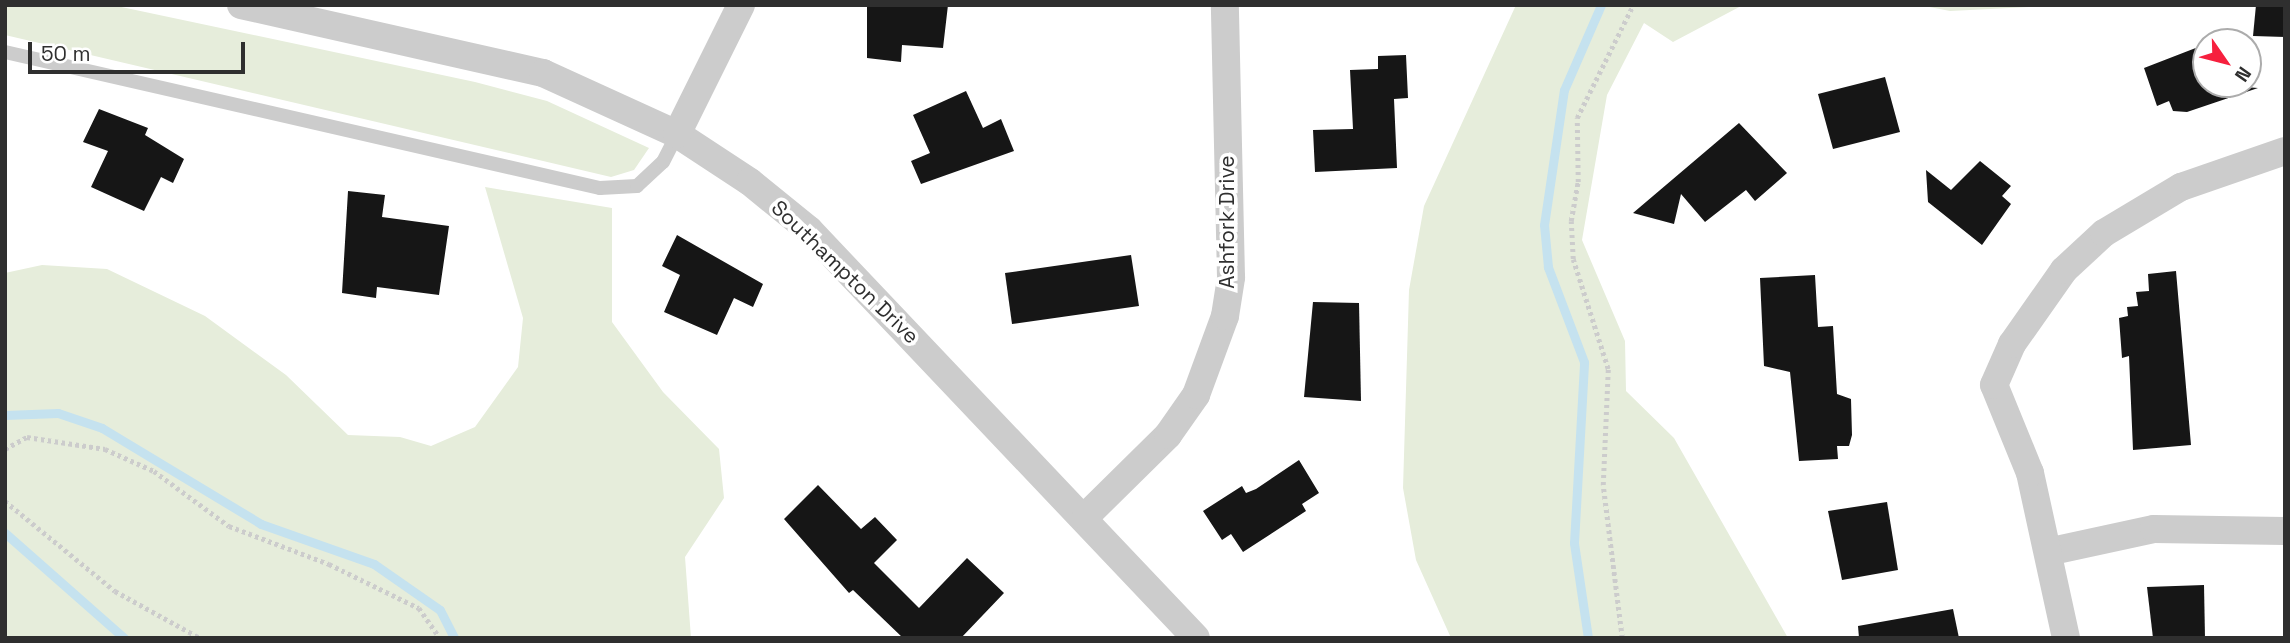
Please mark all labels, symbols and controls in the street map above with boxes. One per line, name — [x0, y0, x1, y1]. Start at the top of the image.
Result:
scale bar — [32, 28, 248, 72]
north arrow — [2192, 28, 2262, 98]
text: 50 m — [41, 40, 91, 67]
text: N — [2229, 62, 2257, 87]
street label: Ashfork Drive — [1214, 155, 1240, 289]
street label: Southampton Drive — [766, 195, 924, 349]

